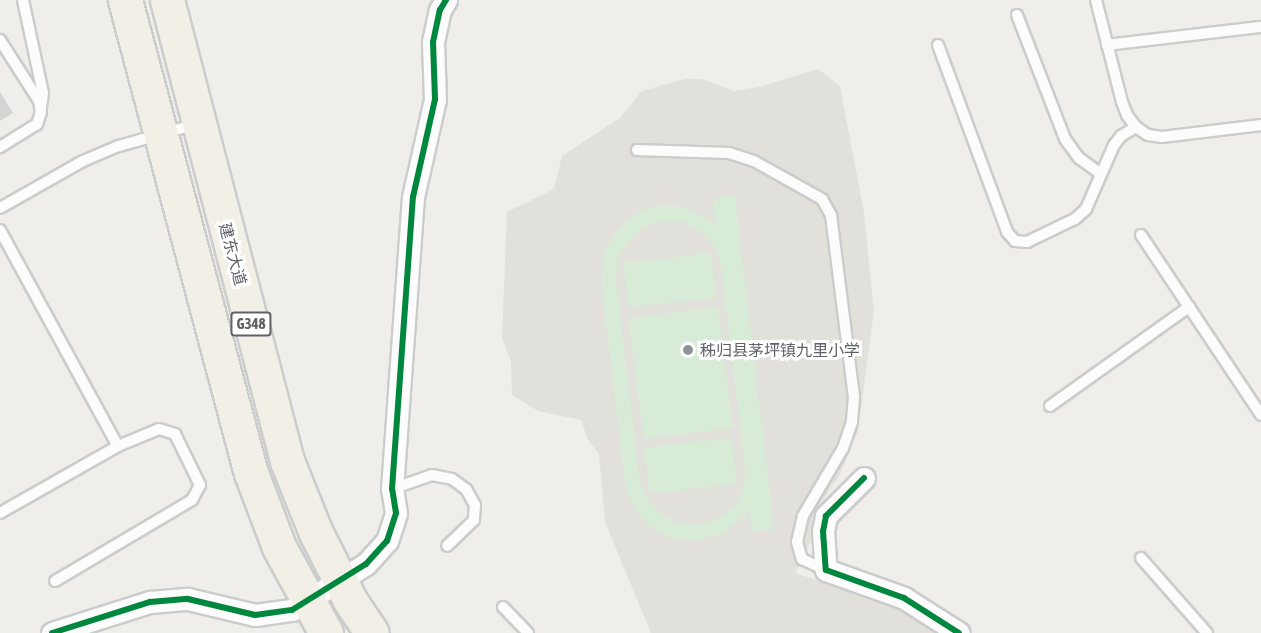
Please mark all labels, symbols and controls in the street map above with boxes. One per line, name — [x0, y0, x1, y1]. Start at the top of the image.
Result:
street label: 建东大道 — [215, 221, 251, 287]
road number: G348 — [230, 312, 272, 336]
place label: 秭归县茅坪镇九里小学 — [700, 340, 860, 360]
marker: 秭归县茅坪镇九里小学 — [681, 343, 695, 357]

